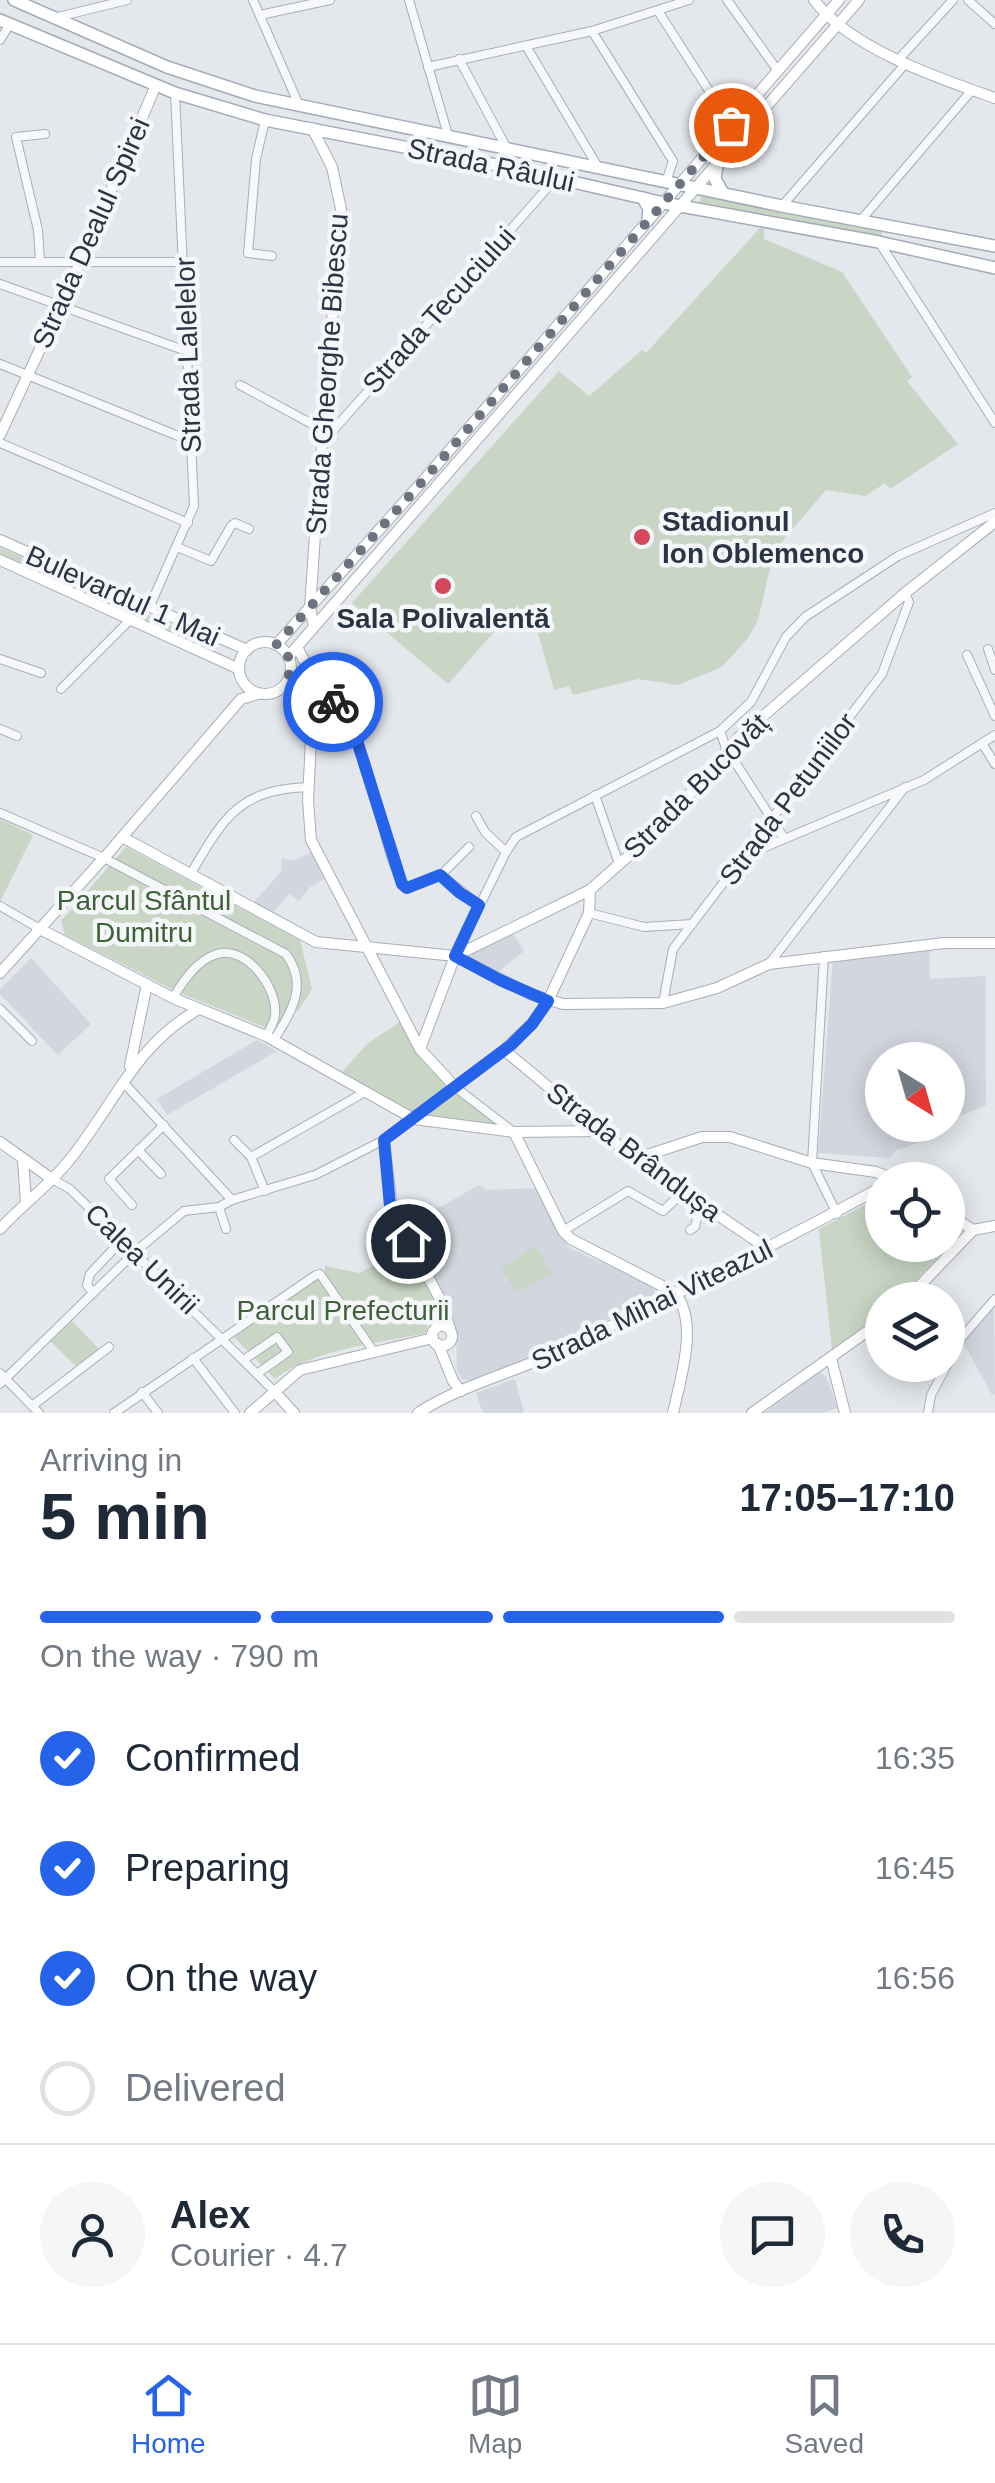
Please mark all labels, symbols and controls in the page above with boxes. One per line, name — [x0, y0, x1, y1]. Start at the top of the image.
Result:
pin — [689, 83, 774, 168]
icon: bag — [704, 98, 759, 153]
street label: Strada Dealul Spirei — [26, 113, 156, 353]
street label: Strada Râului — [405, 132, 577, 198]
street label: Strada Gheorghe Bibescu — [300, 212, 354, 536]
street label: Strada Tecuciului — [356, 221, 522, 399]
street label: Strada Lalelelor — [169, 256, 207, 454]
place label: Stadionul Ion Oblemenco — [662, 506, 864, 569]
marker: Stadionul Ion Oblemenco — [631, 526, 653, 548]
street label: Bulevardul 1 Mai — [21, 539, 225, 653]
marker: Sala Polivalentă — [432, 575, 454, 597]
place label: Sala Polivalentă — [336, 603, 550, 634]
courier — [283, 652, 383, 752]
icon: bike — [306, 675, 361, 730]
street label: Strada Bucovăț — [617, 707, 775, 865]
street label: Strada Petuniilor — [713, 707, 863, 891]
park label: Parcul Sfântul Dumitru — [57, 885, 231, 948]
north arrow — [865, 1042, 965, 1142]
map controls — [865, 1042, 965, 1382]
street label: Strada Brândușa — [541, 1076, 728, 1228]
button: locate — [865, 1162, 965, 1262]
street label: Calea Unirii — [79, 1198, 205, 1320]
pin — [366, 1199, 451, 1284]
icon: home — [381, 1214, 436, 1269]
street label: Strada Mihai Viteazul — [527, 1233, 777, 1377]
button: layers — [865, 1282, 965, 1382]
park label: Parcul Prefecturii — [236, 1295, 450, 1326]
text: Arriving in — [40, 1442, 182, 1478]
text: 17:05–17:10 — [739, 1477, 955, 1519]
text: 5 min — [40, 1480, 210, 1553]
text: On the way · 790 m — [40, 1638, 319, 1674]
icon: check — [40, 1731, 95, 1786]
text: Confirmed — [125, 1737, 300, 1779]
text: 16:35 — [875, 1740, 955, 1776]
icon: check — [40, 1841, 95, 1896]
text: Preparing — [125, 1847, 290, 1889]
text: 16:45 — [875, 1850, 955, 1886]
icon: check — [40, 1951, 95, 2006]
text: On the way — [125, 1957, 317, 1999]
text: 16:56 — [875, 1960, 955, 1996]
text: Delivered — [125, 2067, 286, 2109]
button: person — [40, 2182, 145, 2287]
button: chat — [720, 2182, 825, 2287]
button: phone — [850, 2182, 955, 2287]
text: Alex — [170, 2194, 250, 2236]
text: Courier · 4.7 — [170, 2237, 348, 2273]
tab: Home — [131, 2368, 206, 2460]
tab: Map — [468, 2368, 523, 2460]
tab: Saved — [785, 2368, 864, 2460]

